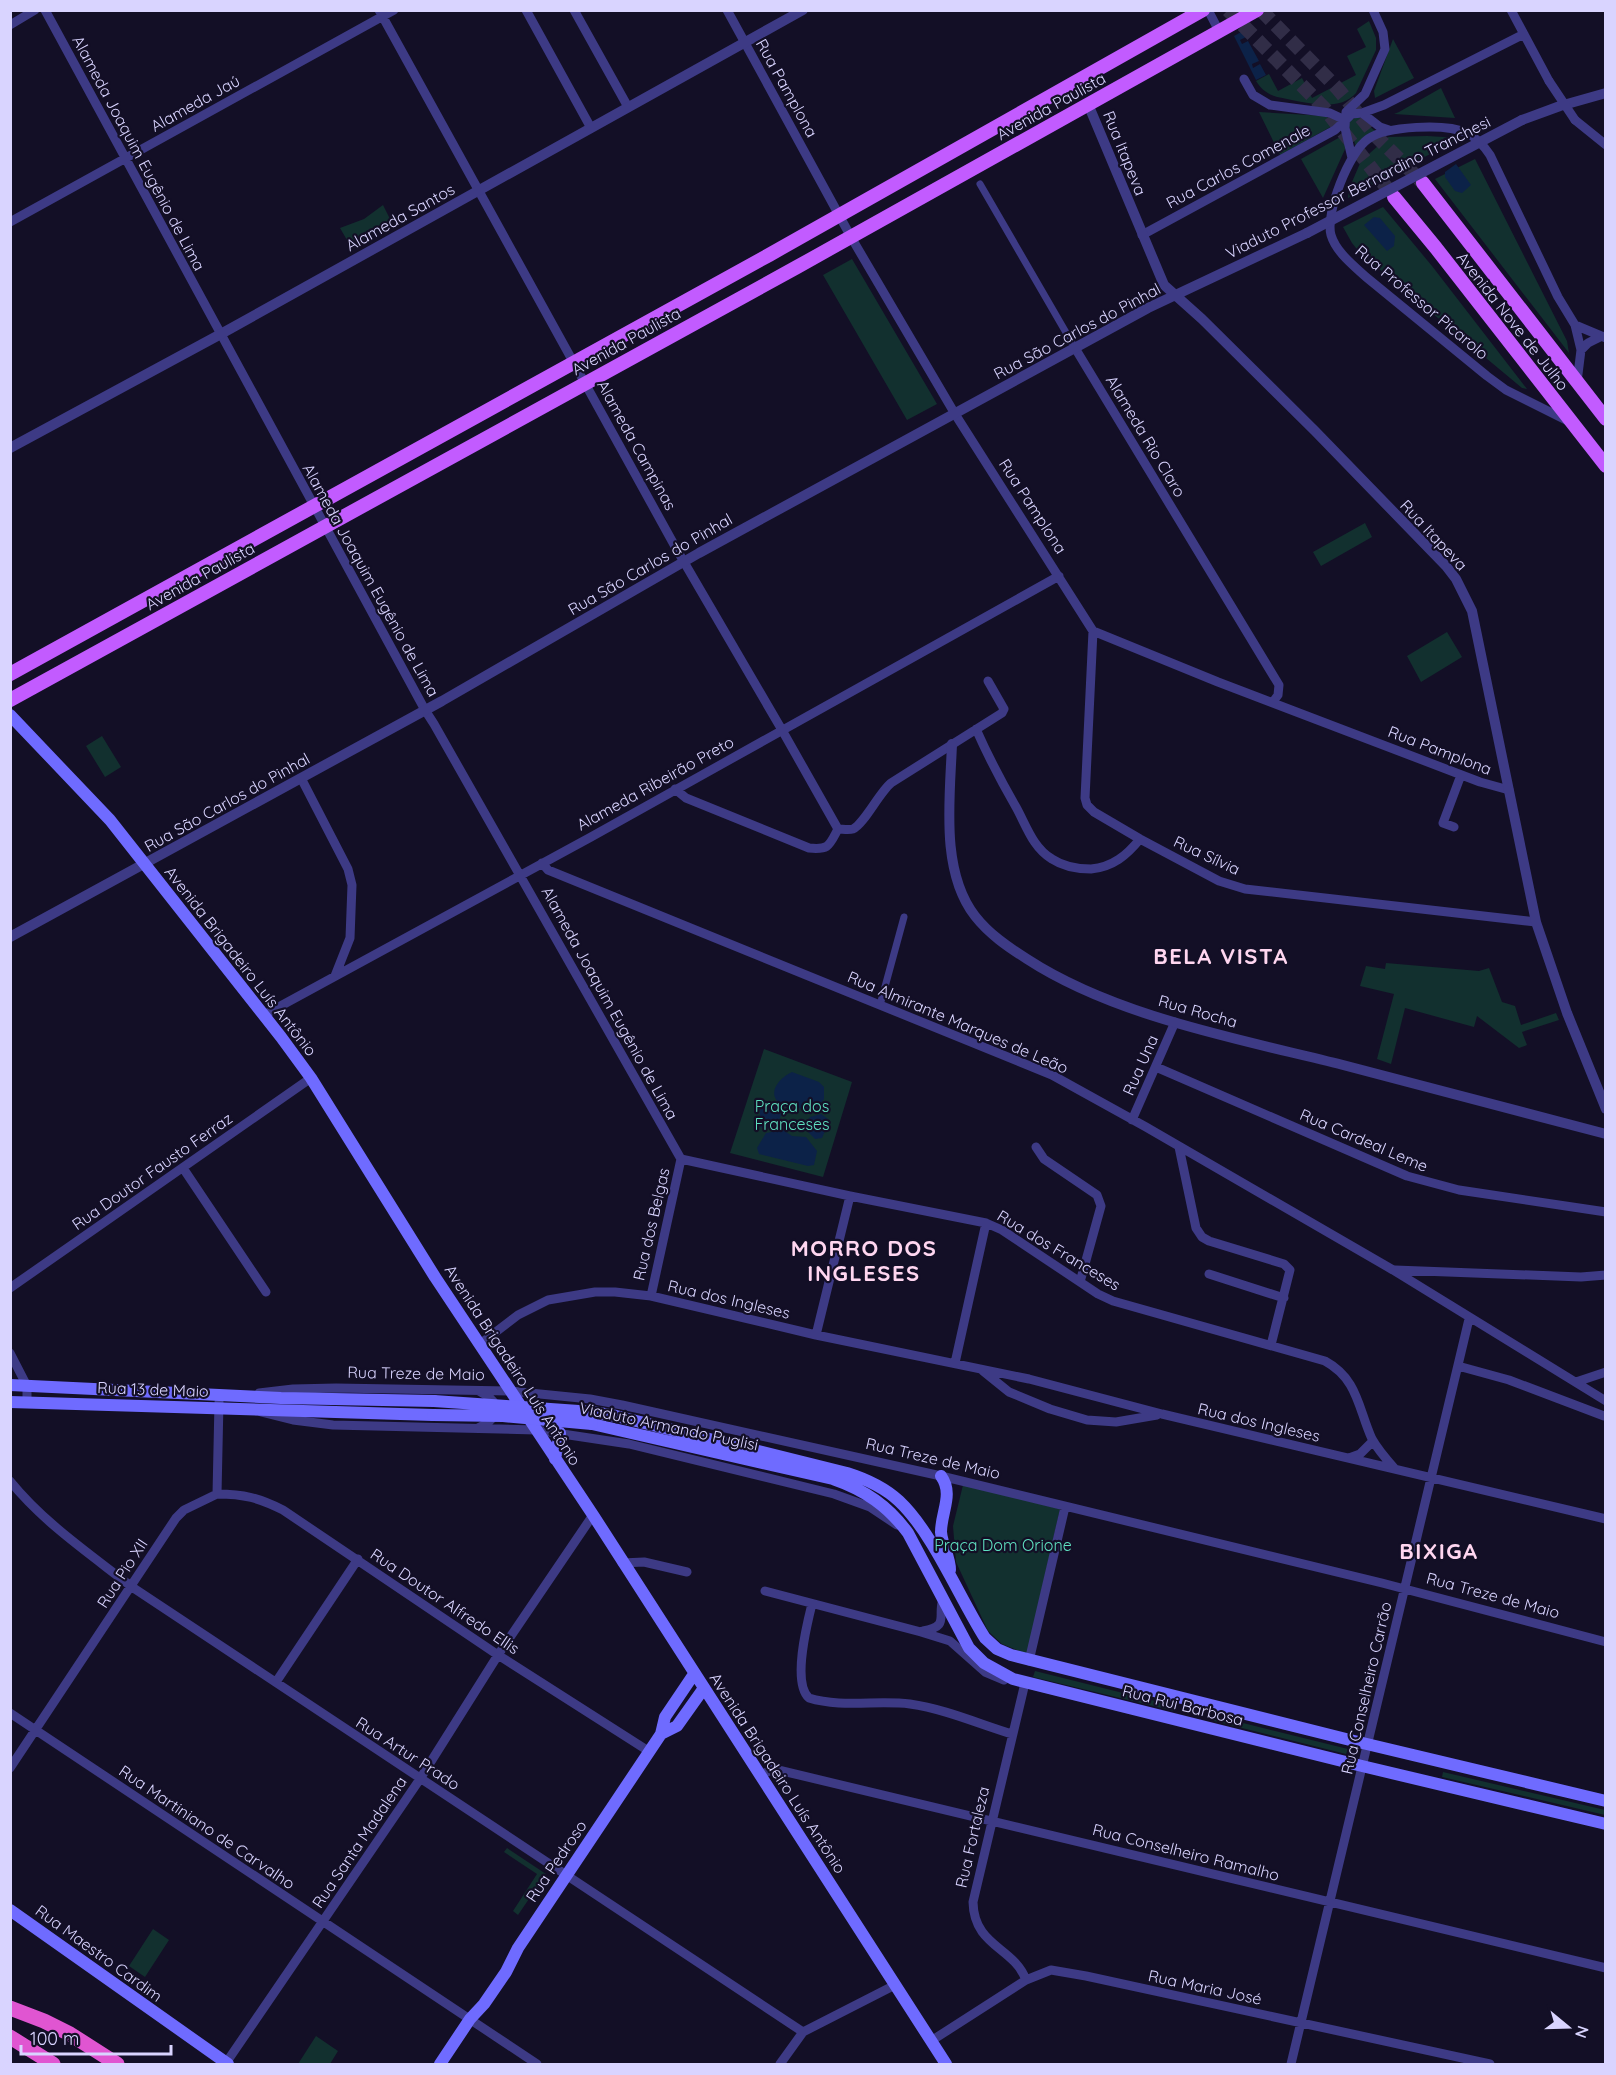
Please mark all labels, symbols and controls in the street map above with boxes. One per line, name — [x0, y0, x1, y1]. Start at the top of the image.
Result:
street label: Alameda Joaquim Eugênio de Lima — [68, 32, 210, 274]
street label: Rua Pamplona — [752, 35, 822, 141]
street label: Avenida Paulista — [993, 68, 1109, 144]
street label: Alameda Jaú — [147, 70, 243, 136]
street label: Rua Itapeva — [1099, 108, 1151, 198]
street label: Viaduto Professor Bernardino Tranchesi — [1222, 111, 1494, 263]
street label: Rua Carlos Comenale — [1163, 120, 1313, 212]
street label: Alameda Santos — [342, 179, 458, 255]
street label: Rua Professor Picarolo — [1351, 240, 1493, 364]
street label: Avenida Nove de Julho — [1453, 248, 1573, 394]
street label: Rua São Carlos do Pinhal — [990, 278, 1164, 384]
street label: Avenida Paulista — [568, 303, 684, 379]
street label: Alameda Rio Claro — [1102, 371, 1190, 501]
street label: Alameda Campinas — [593, 377, 681, 513]
street label: Rua Pamplona — [995, 455, 1071, 557]
street label: Alameda Joaquim Eugênio de Lima — [298, 460, 444, 700]
street label: Rua Itapeva — [1396, 495, 1472, 575]
street label: Rua São Carlos do Pinhal — [564, 509, 736, 619]
street label: Avenida Paulista — [142, 538, 258, 614]
street label: Rua Pamplona — [1385, 721, 1495, 779]
street label: Alameda Ribeirão Preto — [573, 731, 737, 835]
street label: Rua São Carlos do Pinhal — [141, 748, 313, 856]
street label: Rua Sílvia — [1171, 831, 1243, 879]
street label: Avenida Brigadeiro Luís Antônio — [161, 862, 321, 1060]
street label: Alameda Joaquim Eugênio de Lima — [537, 883, 683, 1123]
district label: BELA VISTA — [1153, 942, 1289, 970]
street label: Rua Almirante Marques de Leão — [845, 966, 1071, 1078]
street label: Rua Rocha — [1156, 990, 1240, 1032]
street label: Rua Una — [1118, 1032, 1162, 1098]
park label: Praça dos Franceses — [754, 1096, 830, 1134]
street label: Rua Cardeal Leme — [1297, 1104, 1431, 1176]
street label: Rua Doutor Fausto Ferraz — [68, 1108, 236, 1234]
street label: Rua dos Belgas — [628, 1166, 674, 1282]
street label: Rua dos Franceses — [994, 1205, 1124, 1295]
district label: MORRO DOS INGLESES — [791, 1234, 937, 1287]
street label: Avenida Brigadeiro Luís Antônio — [441, 1261, 585, 1469]
street label: Rua dos Ingleses — [666, 1275, 792, 1323]
street label: Rua Treze de Maio — [347, 1362, 485, 1384]
street label: Rua 13 de Maio — [97, 1377, 209, 1401]
street label: Viaduto Armando Puglisi — [578, 1397, 760, 1455]
street label: Rua dos Ingleses — [1196, 1398, 1322, 1446]
street label: Rua Treze de Maio — [864, 1433, 1002, 1483]
street label: Rua Pio XII — [92, 1535, 152, 1611]
park label: Praça Dom Orione — [934, 1535, 1072, 1555]
district label: BIXIGA — [1399, 1537, 1479, 1565]
street label: Rua Doutor Alfredo Ellis — [367, 1544, 523, 1658]
street label: Rua Treze de Maio — [1424, 1568, 1562, 1622]
street label: Rua Conselheiro Carrão — [1336, 1600, 1396, 1776]
street label: Avenida Brigadeiro Luís Antônio — [706, 1669, 850, 1877]
street label: Rua Rui Barbosa — [1120, 1680, 1246, 1730]
street label: Rua Artur Prado — [352, 1712, 464, 1794]
street label: Rua Martiniano de Carvalho — [115, 1761, 299, 1893]
street label: Rua Santa Madalena — [307, 1772, 411, 1912]
street label: Rua Fortaleza — [951, 1784, 993, 1890]
street label: Rua Pedroso — [521, 1816, 591, 1906]
street label: Rua Conselheiro Ramalho — [1090, 1819, 1282, 1885]
street label: Rua Maestro Cardim — [32, 1900, 166, 2006]
street label: Rua Maria José — [1146, 1965, 1264, 2009]
north arrow — [1538, 1997, 1598, 2057]
scale bar — [21, 2018, 171, 2056]
text: N — [1571, 2023, 1594, 2041]
text: 100 m — [30, 2027, 79, 2050]

